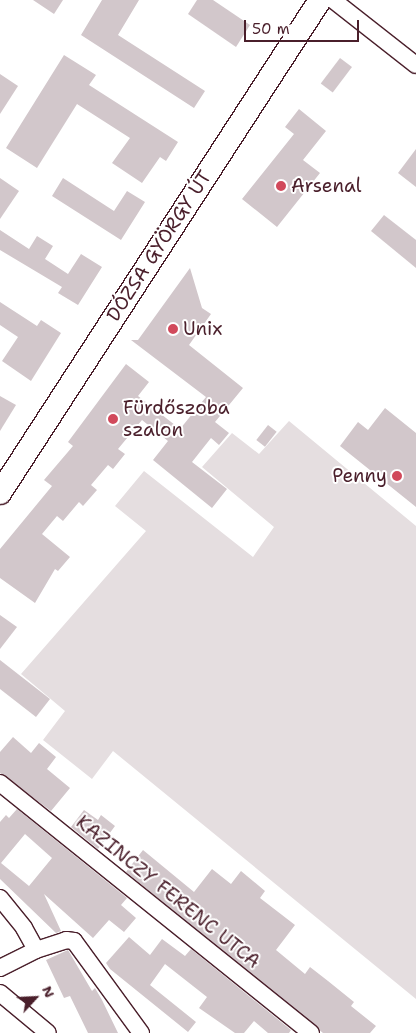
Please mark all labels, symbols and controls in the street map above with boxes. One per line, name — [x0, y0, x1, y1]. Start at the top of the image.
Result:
scale bar — [246, 10, 361, 42]
text: 50 m — [252, 19, 290, 39]
street label: DÓZSA GYÖRGY ÚT — [102, 166, 216, 326]
place label: Arsenal — [291, 175, 362, 197]
marker: Arsenal — [275, 180, 287, 192]
place label: Unix — [183, 318, 222, 340]
marker: Unix — [167, 323, 179, 335]
place label: Fürdőszoba szalon — [123, 397, 230, 441]
marker: Fürdőszoba szalon — [107, 413, 119, 425]
place label: Penny — [332, 465, 387, 487]
marker: Penny — [391, 470, 403, 482]
street label: KAZINCZY FERENC UTCA — [71, 811, 265, 973]
north arrow — [10, 973, 60, 1023]
text: N — [38, 983, 59, 1000]

